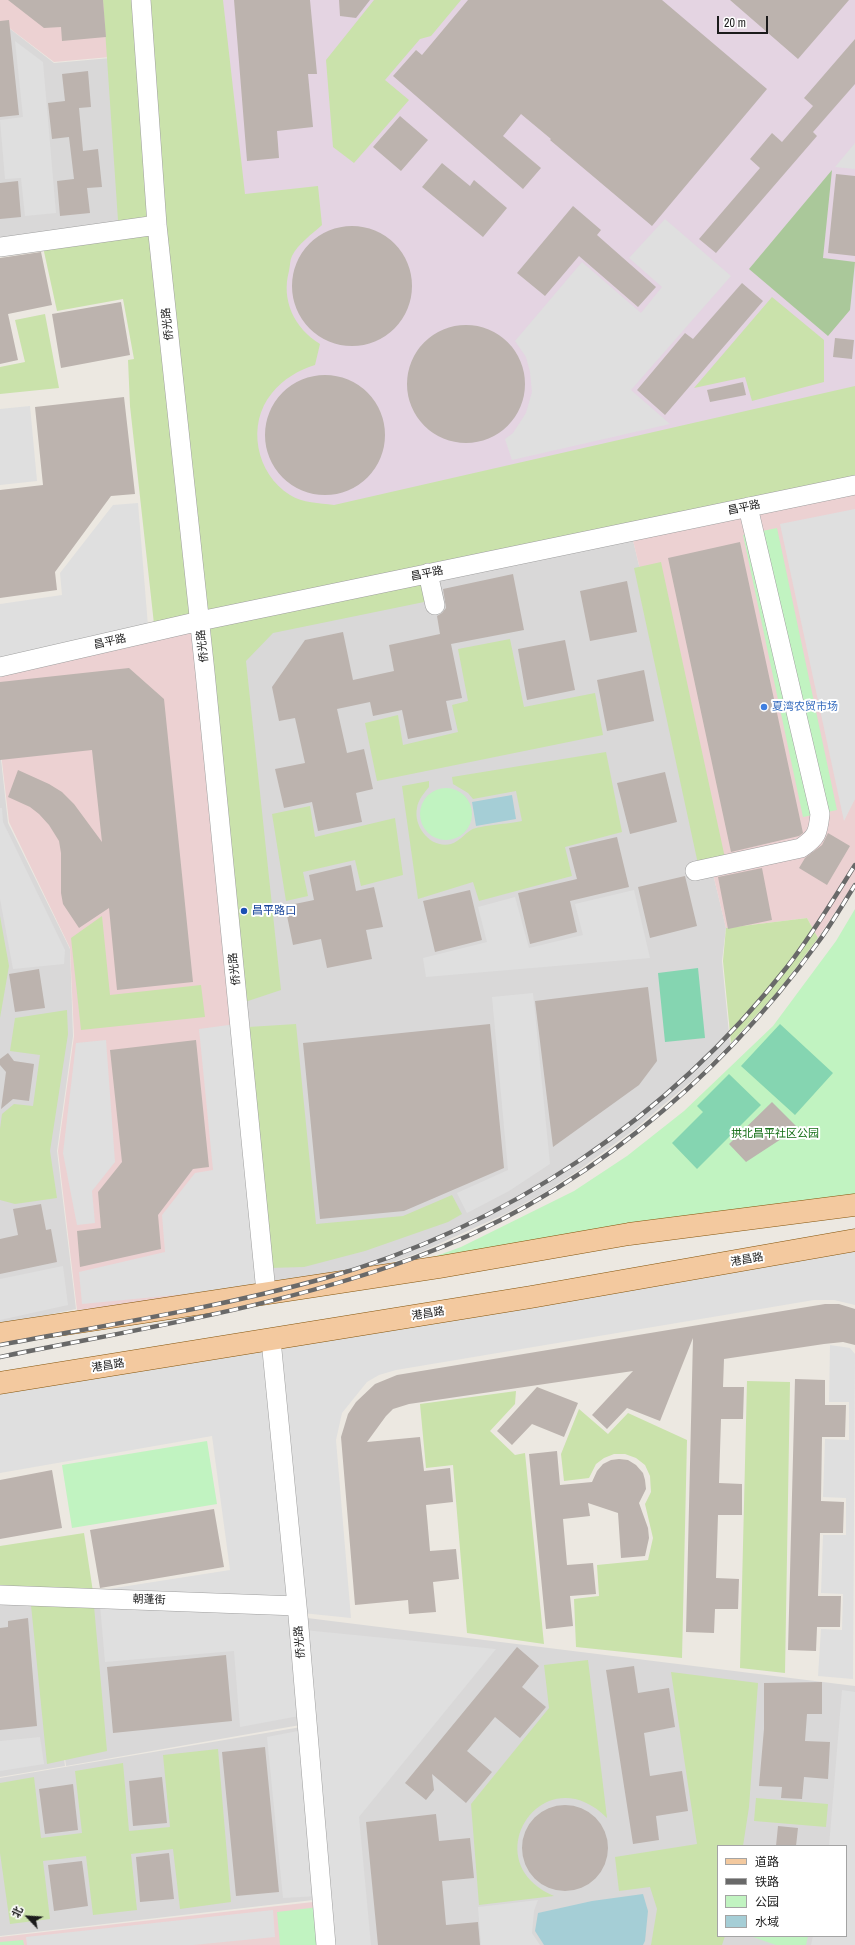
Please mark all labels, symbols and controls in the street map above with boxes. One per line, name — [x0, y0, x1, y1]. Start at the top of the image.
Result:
scale bar — [719, 8, 770, 34]
text: 20 m — [724, 15, 746, 31]
street label: 侨光路 — [160, 307, 176, 341]
street label: 昌平路 — [726, 498, 762, 518]
street label: 昌平路 — [409, 564, 445, 584]
street label: 侨光路 — [195, 629, 211, 663]
street label: 昌平路 — [92, 632, 128, 652]
place label: 夏湾农贸市场 — [772, 700, 838, 714]
marker: 夏湾农贸市场 — [759, 702, 769, 712]
place label: 昌平路口 — [252, 904, 296, 918]
marker: 昌平路口 — [239, 906, 249, 916]
street label: 侨光路 — [227, 952, 243, 986]
park label: 拱北昌平社区公园 — [731, 1127, 819, 1141]
street label: 港昌路 — [730, 1251, 764, 1269]
street label: 港昌路 — [411, 1305, 445, 1323]
street label: 港昌路 — [91, 1357, 125, 1375]
street label: 朝蓬街 — [132, 1593, 166, 1607]
street label: 侨光路 — [292, 1625, 308, 1659]
legend — [717, 1845, 847, 1937]
text: 道路 — [755, 1854, 779, 1870]
text: 铁路 — [755, 1874, 779, 1890]
text: 公园 — [755, 1894, 779, 1910]
north arrow — [8, 1897, 48, 1937]
text: 北 — [8, 1904, 26, 1920]
text: 水域 — [755, 1914, 779, 1930]

